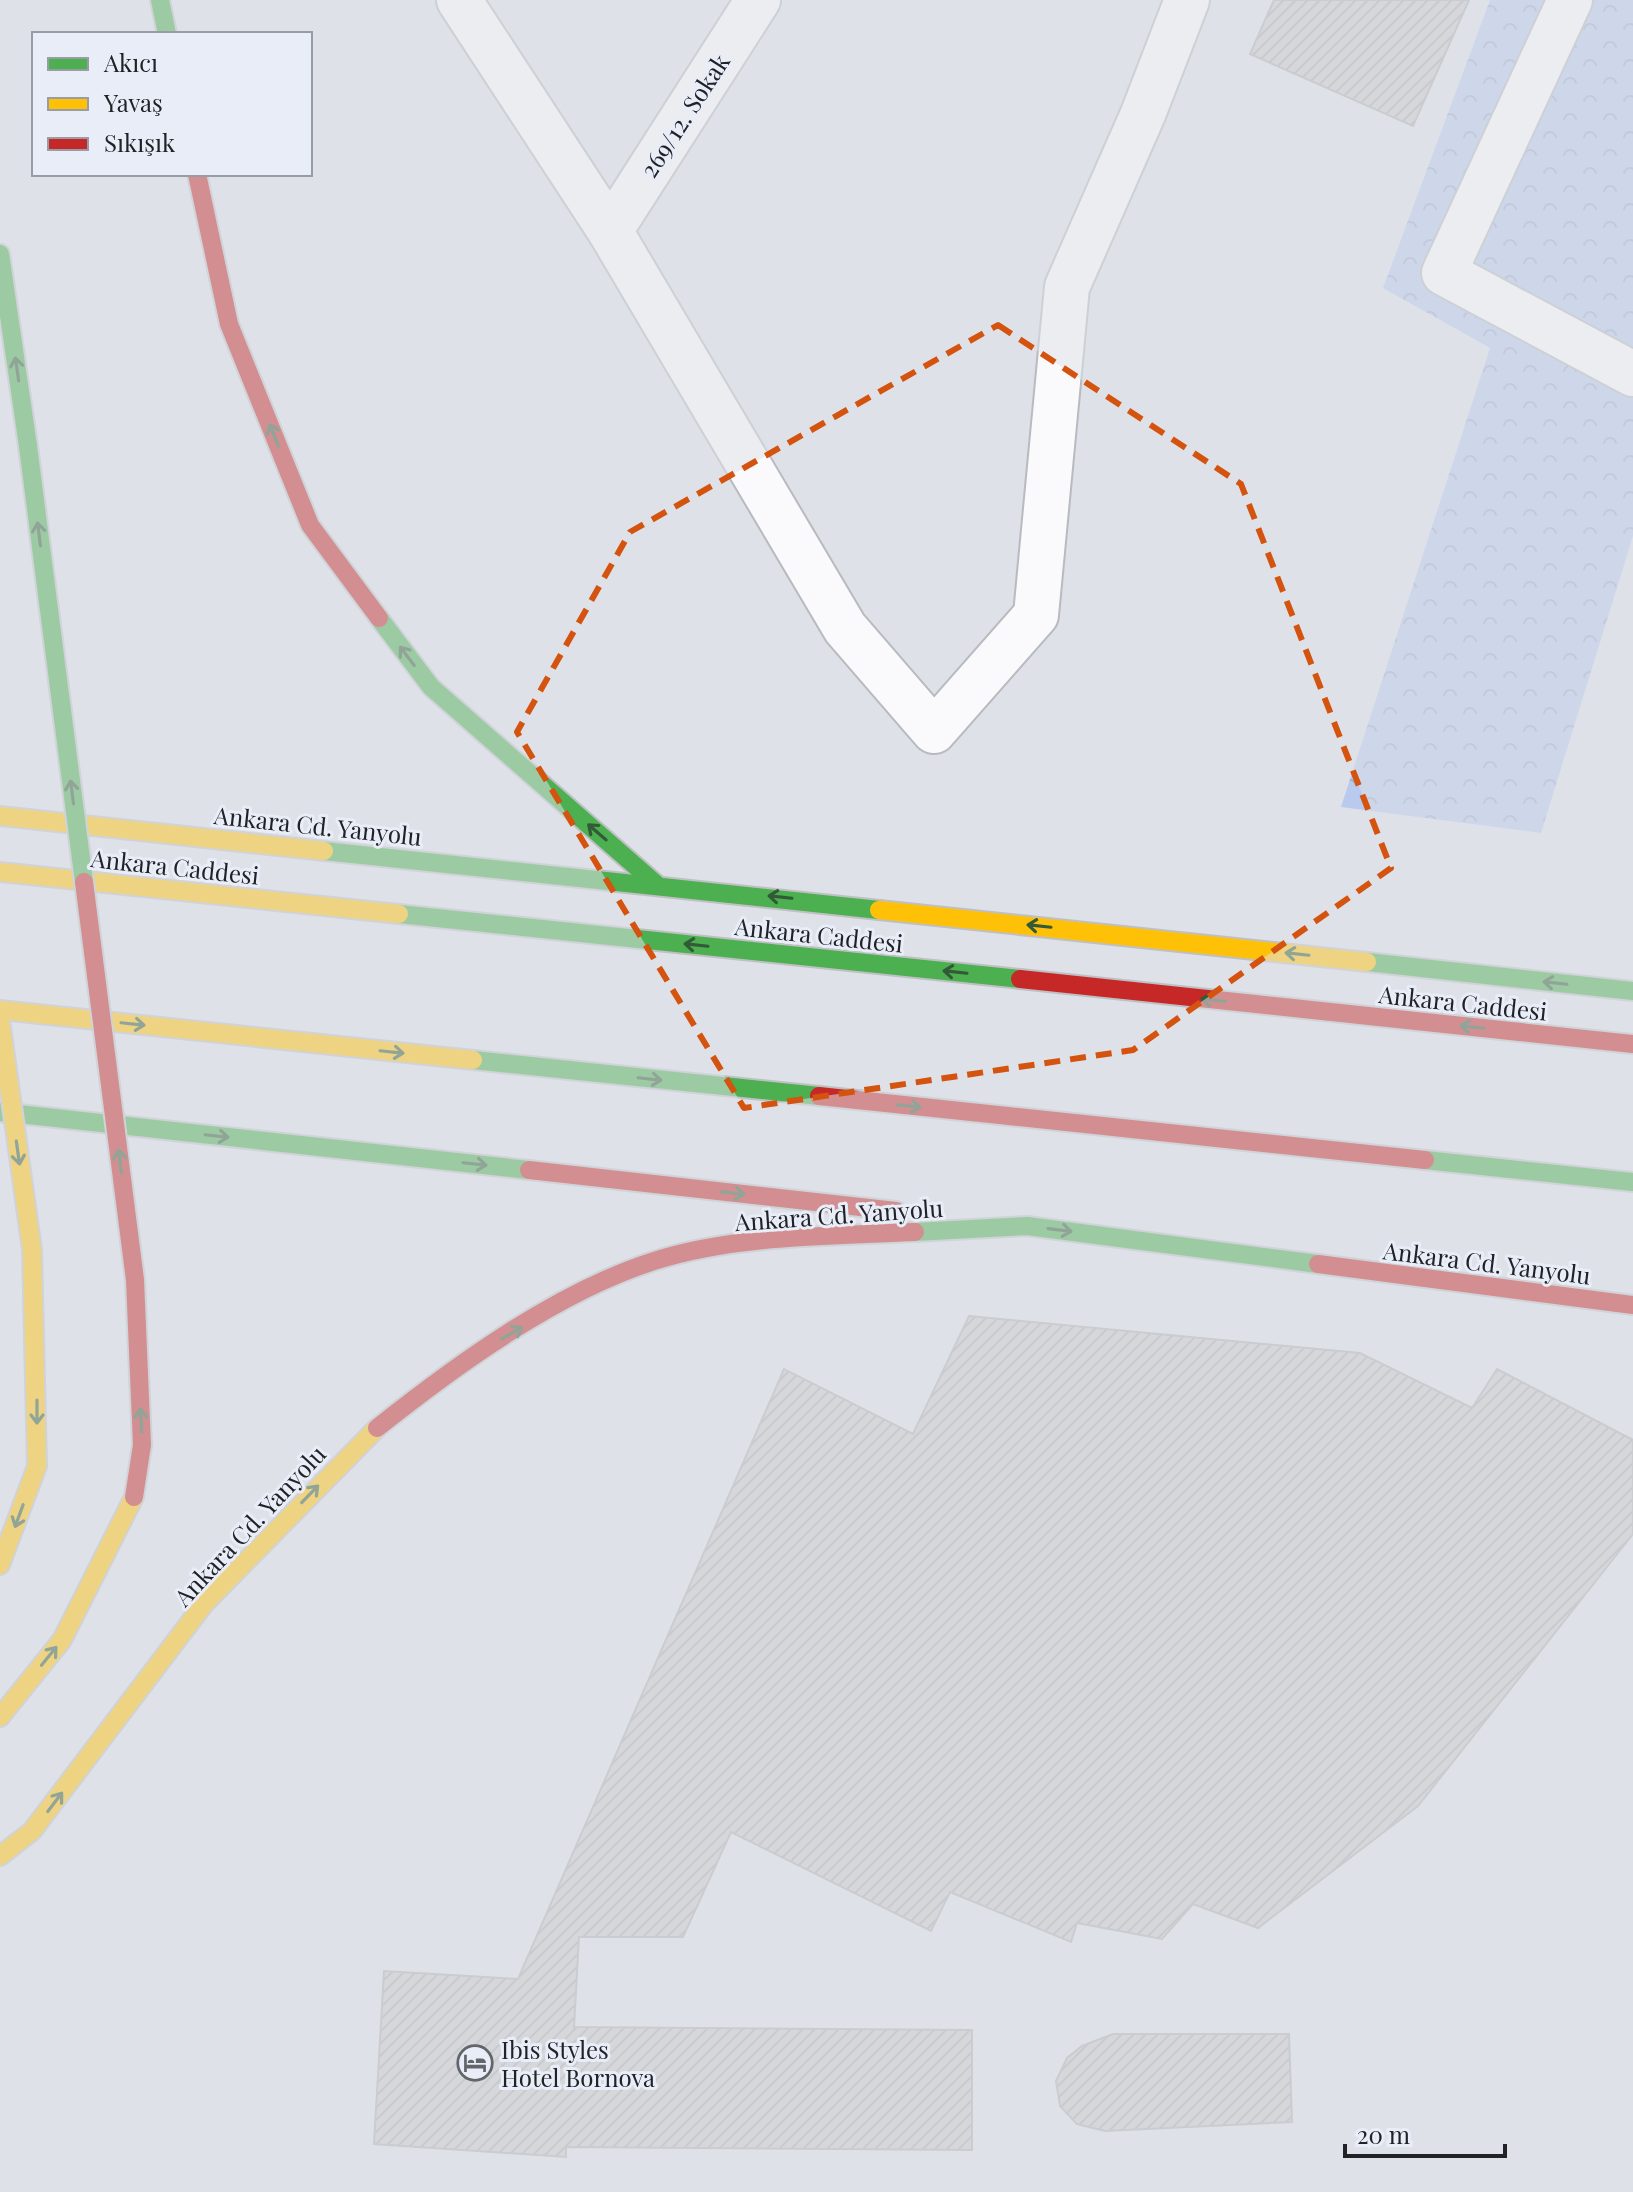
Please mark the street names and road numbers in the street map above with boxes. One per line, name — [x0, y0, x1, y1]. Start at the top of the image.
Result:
street label: 269/12. Sokak — [632, 46, 736, 183]
street label: Ankara Cd. Yanyolu — [212, 798, 423, 852]
street label: Ankara Caddesi — [88, 841, 261, 891]
street label: Ankara Caddesi — [732, 909, 905, 959]
street label: Ankara Caddesi — [1376, 977, 1549, 1027]
street label: Ankara Cd. Yanyolu — [733, 1191, 944, 1237]
street label: Ankara Cd. Yanyolu — [1380, 1233, 1593, 1291]
street label: Ankara Cd. Yanyolu — [165, 1438, 332, 1613]

